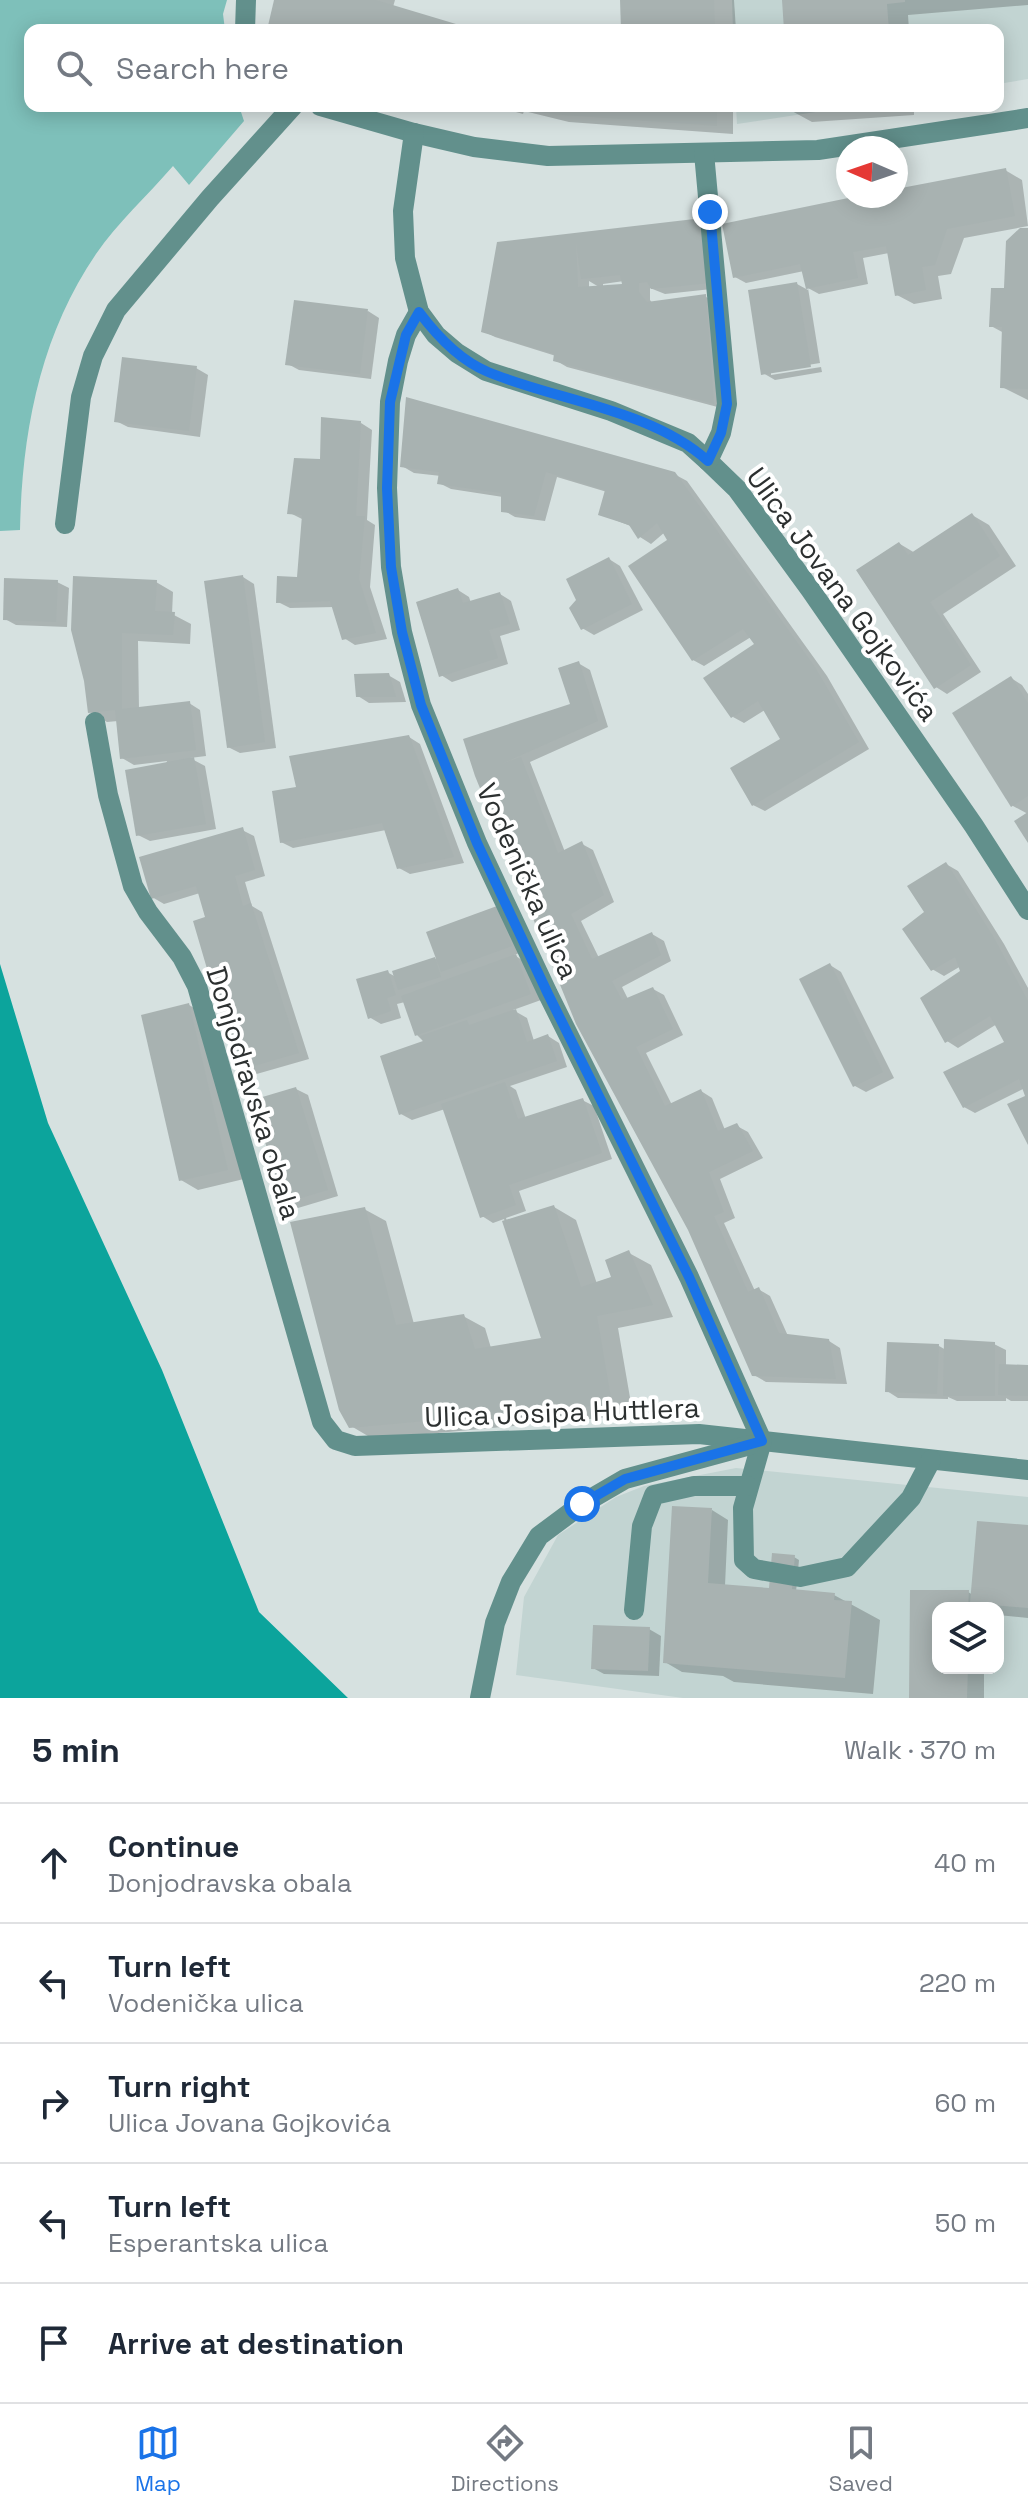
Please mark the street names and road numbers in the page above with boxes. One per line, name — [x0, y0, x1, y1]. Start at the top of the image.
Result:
street label: Ulica Jovana Gojkovića — [739, 460, 947, 728]
street label: Vodenička ulica — [469, 777, 587, 985]
street label: Donjodravska obala — [198, 962, 310, 1224]
street label: Ulica Josipa Huttlera — [424, 1389, 700, 1435]

